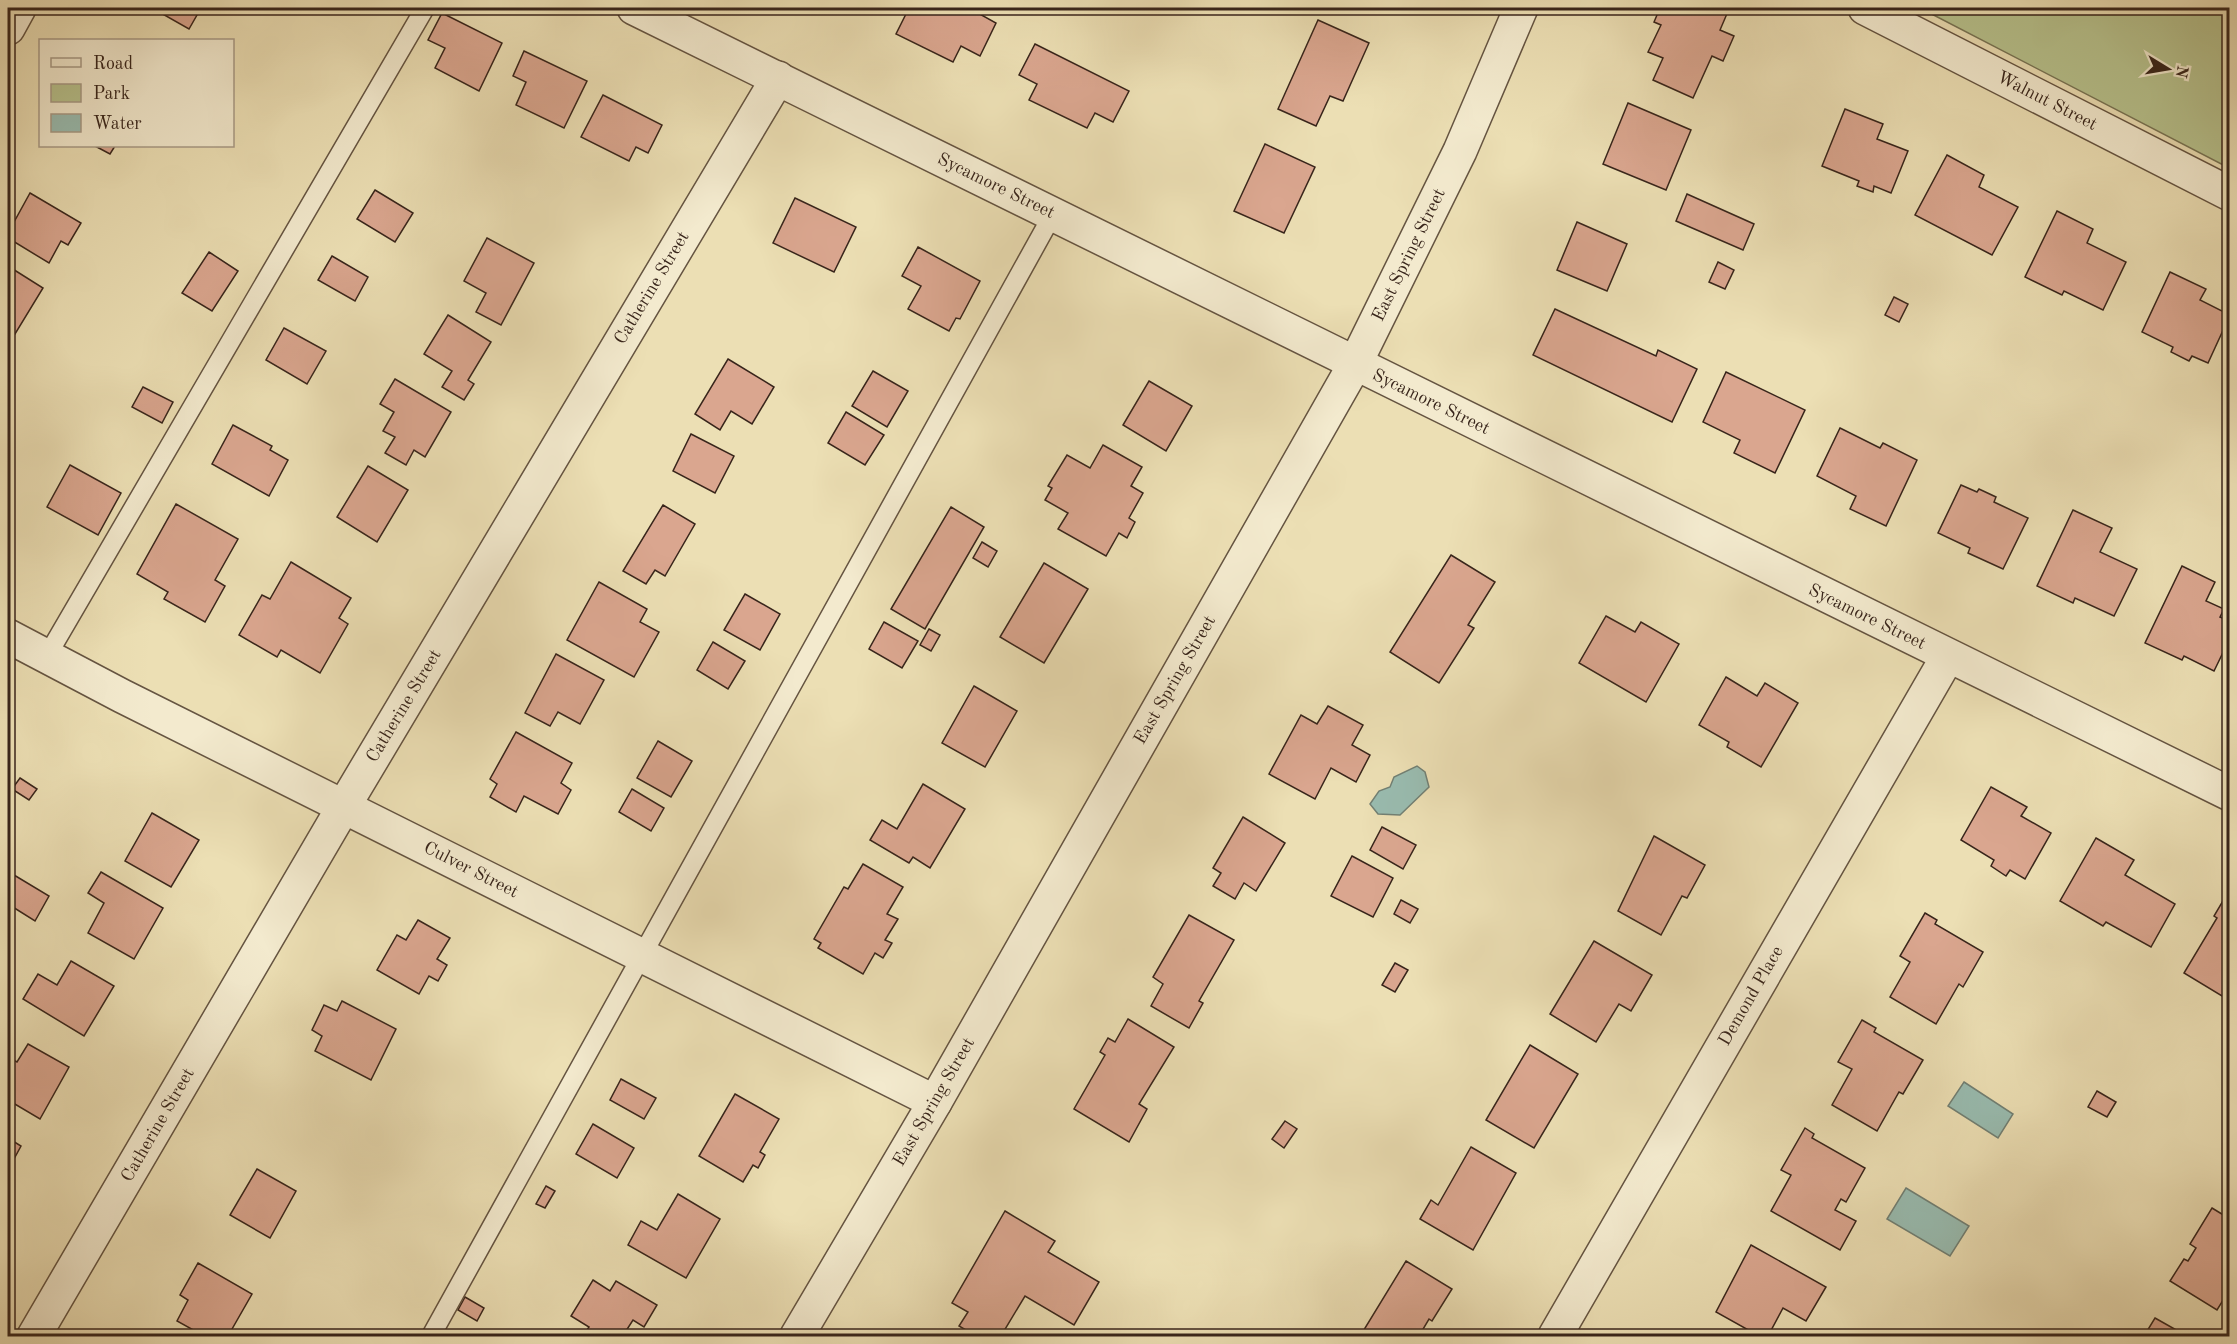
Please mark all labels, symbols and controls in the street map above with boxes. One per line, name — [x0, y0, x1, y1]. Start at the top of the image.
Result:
legend — [39, 39, 234, 147]
north arrow — [2138, 39, 2198, 99]
text: Road — [93, 55, 133, 73]
text: N — [2172, 64, 2190, 80]
street label: Walnut Street — [1994, 68, 2100, 134]
text: Park — [93, 85, 130, 103]
text: Water — [93, 115, 142, 133]
street label: Sycamore Street — [934, 150, 1058, 222]
street label: East Spring Street — [1369, 186, 1449, 324]
street label: Catherine Street — [611, 228, 693, 348]
street label: Sycamore Street — [1369, 366, 1493, 438]
street label: Sycamore Street — [1805, 581, 1929, 653]
street label: East Spring Street — [1131, 613, 1219, 747]
street label: Catherine Street — [363, 646, 445, 766]
street label: Culver Street — [421, 838, 521, 902]
street label: Demond Place — [1715, 943, 1787, 1049]
street label: East Spring Street — [890, 1035, 978, 1169]
street label: Catherine Street — [118, 1065, 198, 1185]

